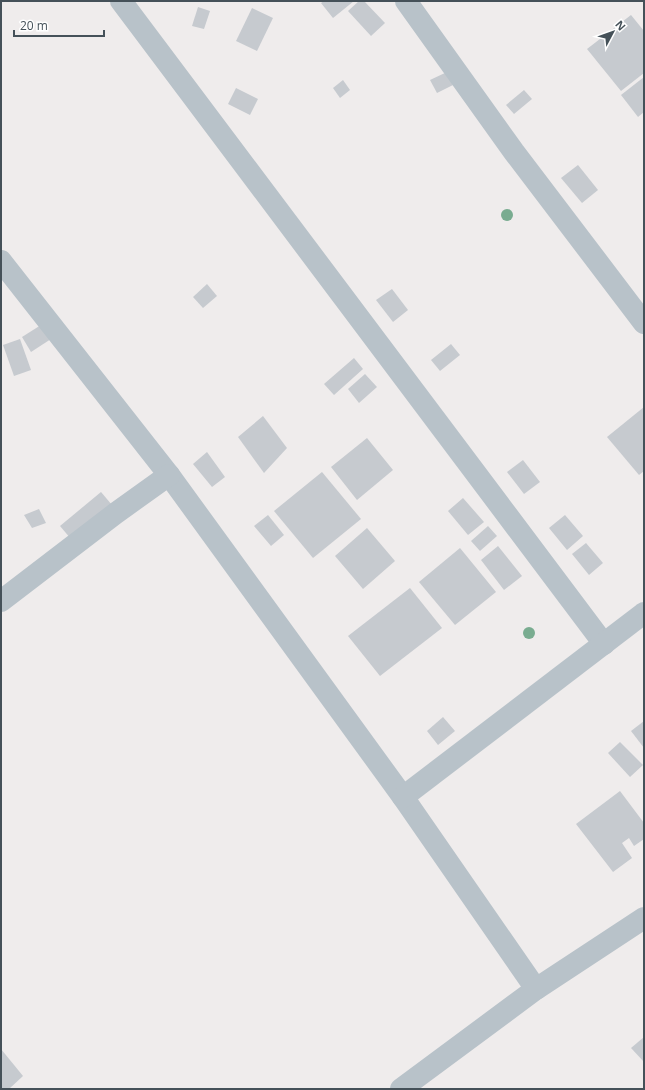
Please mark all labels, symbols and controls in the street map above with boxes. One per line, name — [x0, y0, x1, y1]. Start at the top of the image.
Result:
scale bar — [14, 12, 104, 38]
north arrow — [593, 12, 633, 52]
text: 20 m — [20, 17, 48, 34]
text: N — [612, 17, 630, 33]

